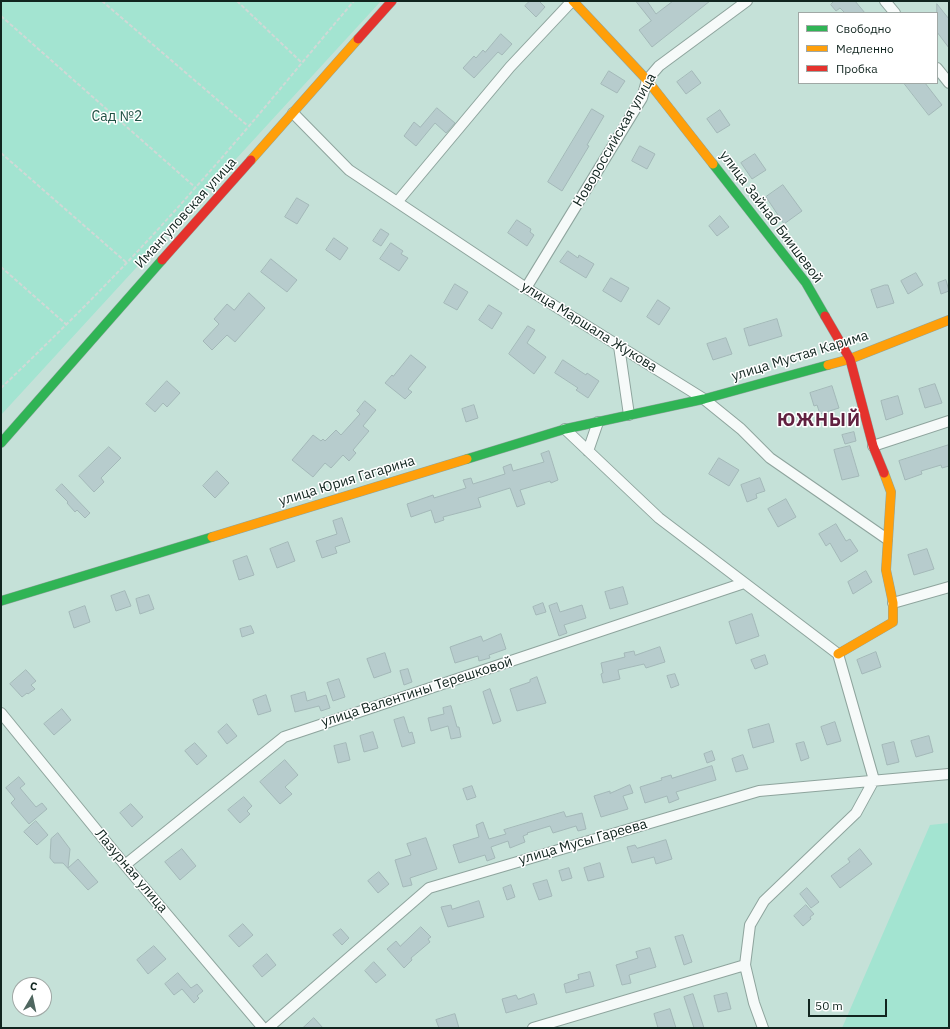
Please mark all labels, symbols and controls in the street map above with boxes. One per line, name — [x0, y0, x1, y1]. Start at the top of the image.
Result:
legend — [798, 12, 938, 84]
text: Свободно — [836, 21, 891, 36]
text: Медленно — [836, 41, 894, 56]
text: Пробка — [836, 61, 878, 76]
street label: Новороссийская улица — [570, 70, 660, 210]
park label: Сад №2 — [92, 109, 142, 125]
street label: улица Зайнаб Биишевой — [716, 148, 826, 286]
street label: Имангуловская улица — [132, 154, 240, 272]
street label: улица Маршала Жукова — [518, 278, 660, 376]
street label: улица Мустая Карима — [730, 327, 870, 385]
district label: ЮЖНЫЙ — [777, 410, 861, 432]
street label: улица Юрия Гагарина — [277, 452, 417, 510]
street label: улица Валентины Терешковой — [319, 653, 515, 731]
street label: улица Мусы Гареева — [517, 816, 649, 868]
street label: Лазурная улица — [91, 826, 171, 916]
north arrow — [12, 977, 52, 1017]
text: С — [29, 979, 38, 994]
scale bar — [810, 991, 889, 1017]
text: 50 m — [815, 998, 843, 1013]

